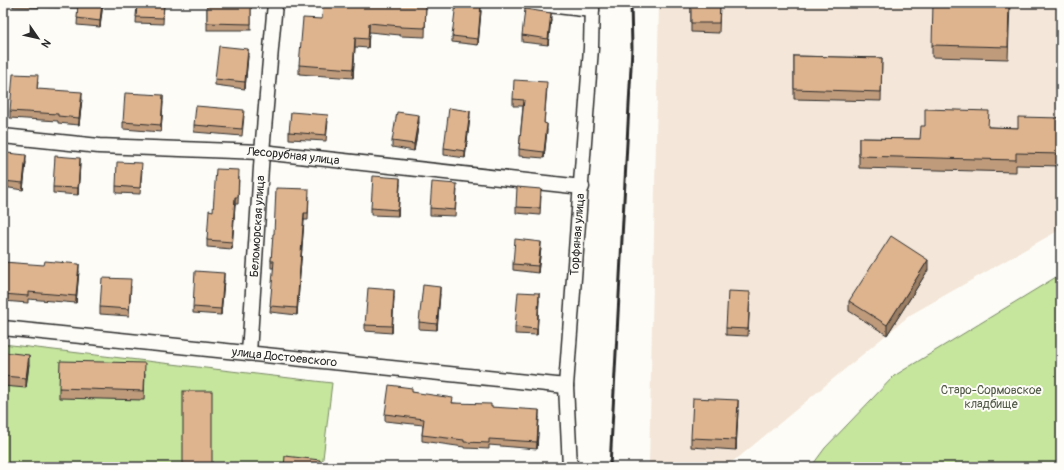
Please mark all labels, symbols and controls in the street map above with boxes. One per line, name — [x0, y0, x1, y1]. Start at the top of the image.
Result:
north arrow — [18, 18, 58, 58]
text: N — [38, 37, 53, 50]
street label: Лесорубная улица — [246, 144, 341, 168]
street label: Беломорская улица — [247, 175, 268, 278]
street label: Торфяная улица — [567, 192, 588, 276]
street label: улица Достоевского — [230, 345, 338, 370]
park label: Старо-Сормовское кладбище — [941, 383, 1041, 412]

